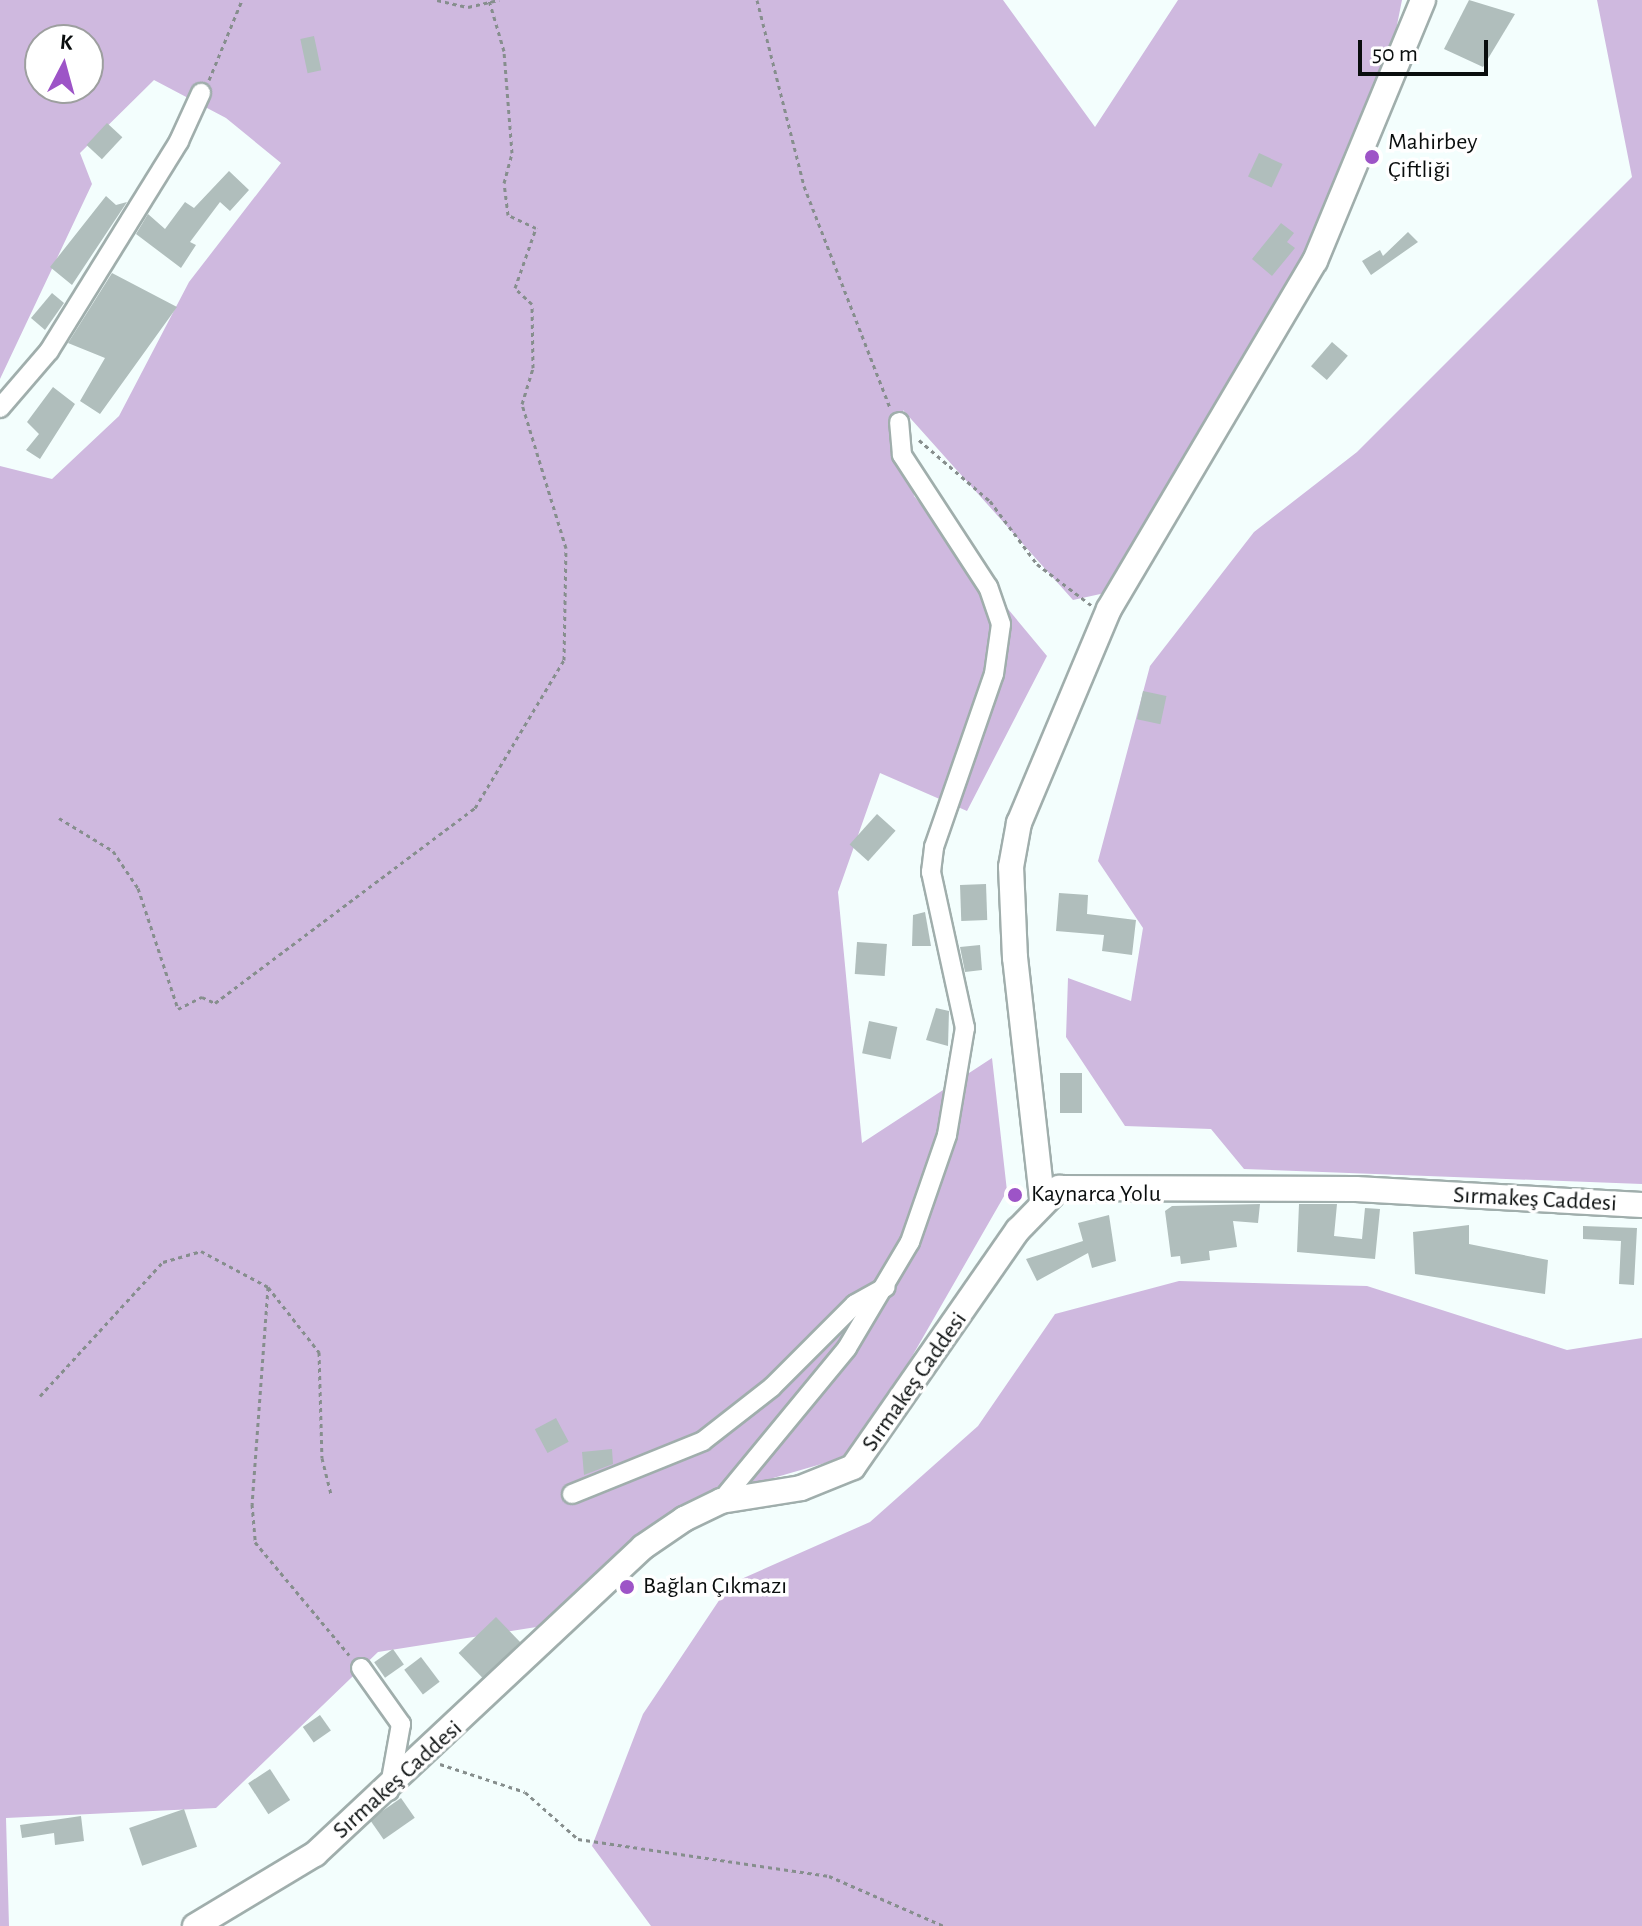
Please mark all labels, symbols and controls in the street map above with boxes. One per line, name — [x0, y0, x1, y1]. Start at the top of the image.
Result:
north arrow — [24, 24, 104, 104]
scale bar — [1362, 24, 1492, 74]
text: K — [59, 31, 74, 54]
text: 50 m — [1372, 42, 1418, 66]
place label: Mahirbey Çiftliği — [1388, 129, 1477, 185]
marker: Mahirbey Çiftliği — [1363, 148, 1381, 166]
place label: Kaynarca Yolu — [1031, 1181, 1161, 1209]
street label: Sırmakeş Caddesi — [1452, 1181, 1618, 1219]
marker: Kaynarca Yolu — [1006, 1186, 1024, 1204]
street label: Sırmakeş Caddesi — [856, 1307, 974, 1457]
place label: Bağlan Çıkmazı — [643, 1573, 787, 1601]
marker: Bağlan Çıkmazı — [618, 1578, 636, 1596]
street label: Sırmakeş Caddesi — [328, 1714, 468, 1846]

